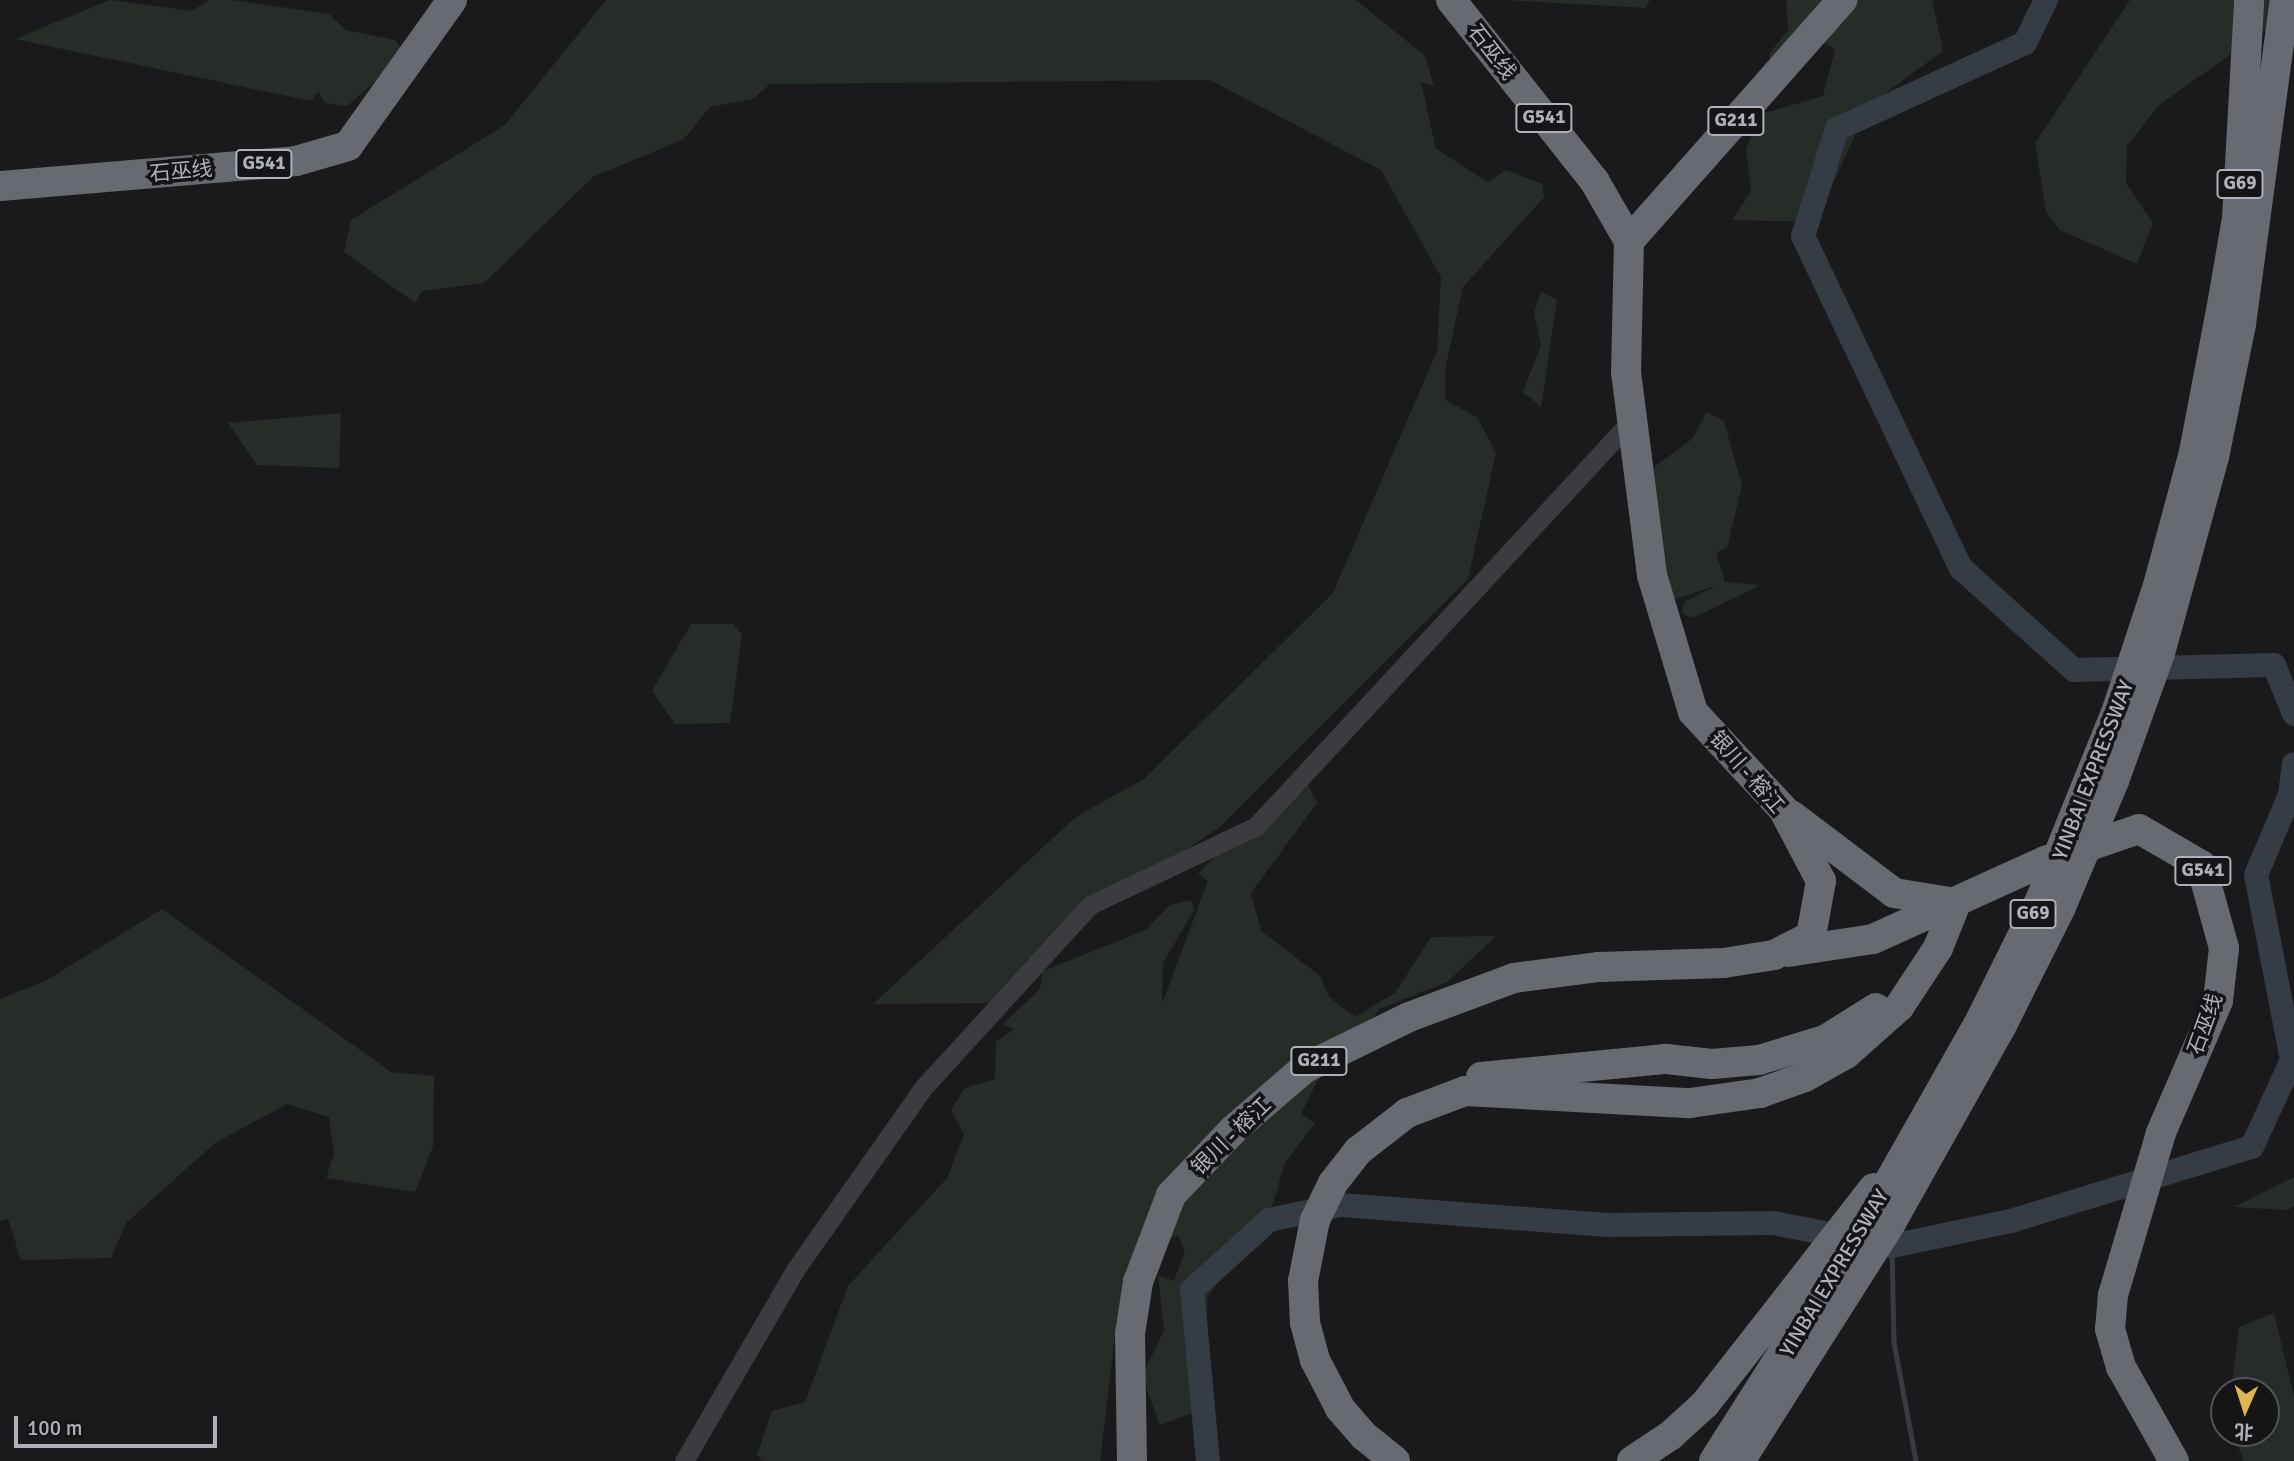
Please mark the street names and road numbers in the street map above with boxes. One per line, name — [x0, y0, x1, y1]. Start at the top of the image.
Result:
street label: 石巫线 — [1463, 19, 1521, 85]
road number: G541 — [1514, 102, 1574, 134]
road number: G211 — [1706, 105, 1766, 136]
road number: G541 — [234, 148, 294, 180]
street label: 石巫线 — [149, 156, 213, 186]
road number: G69 — [2216, 168, 2264, 200]
street label: YINBAI EXPRESSWAY — [2047, 677, 2139, 863]
street label: 银川 - 榕江 — [1704, 726, 1790, 818]
road number: G541 — [2173, 856, 2233, 886]
road number: G69 — [2008, 898, 2058, 930]
street label: 石巫线 — [2182, 990, 2228, 1058]
road number: G211 — [1289, 1046, 1349, 1077]
street label: 银川 - 榕江 — [1186, 1092, 1276, 1180]
street label: YINBAI EXPRESSWAY — [1774, 1185, 1894, 1361]

